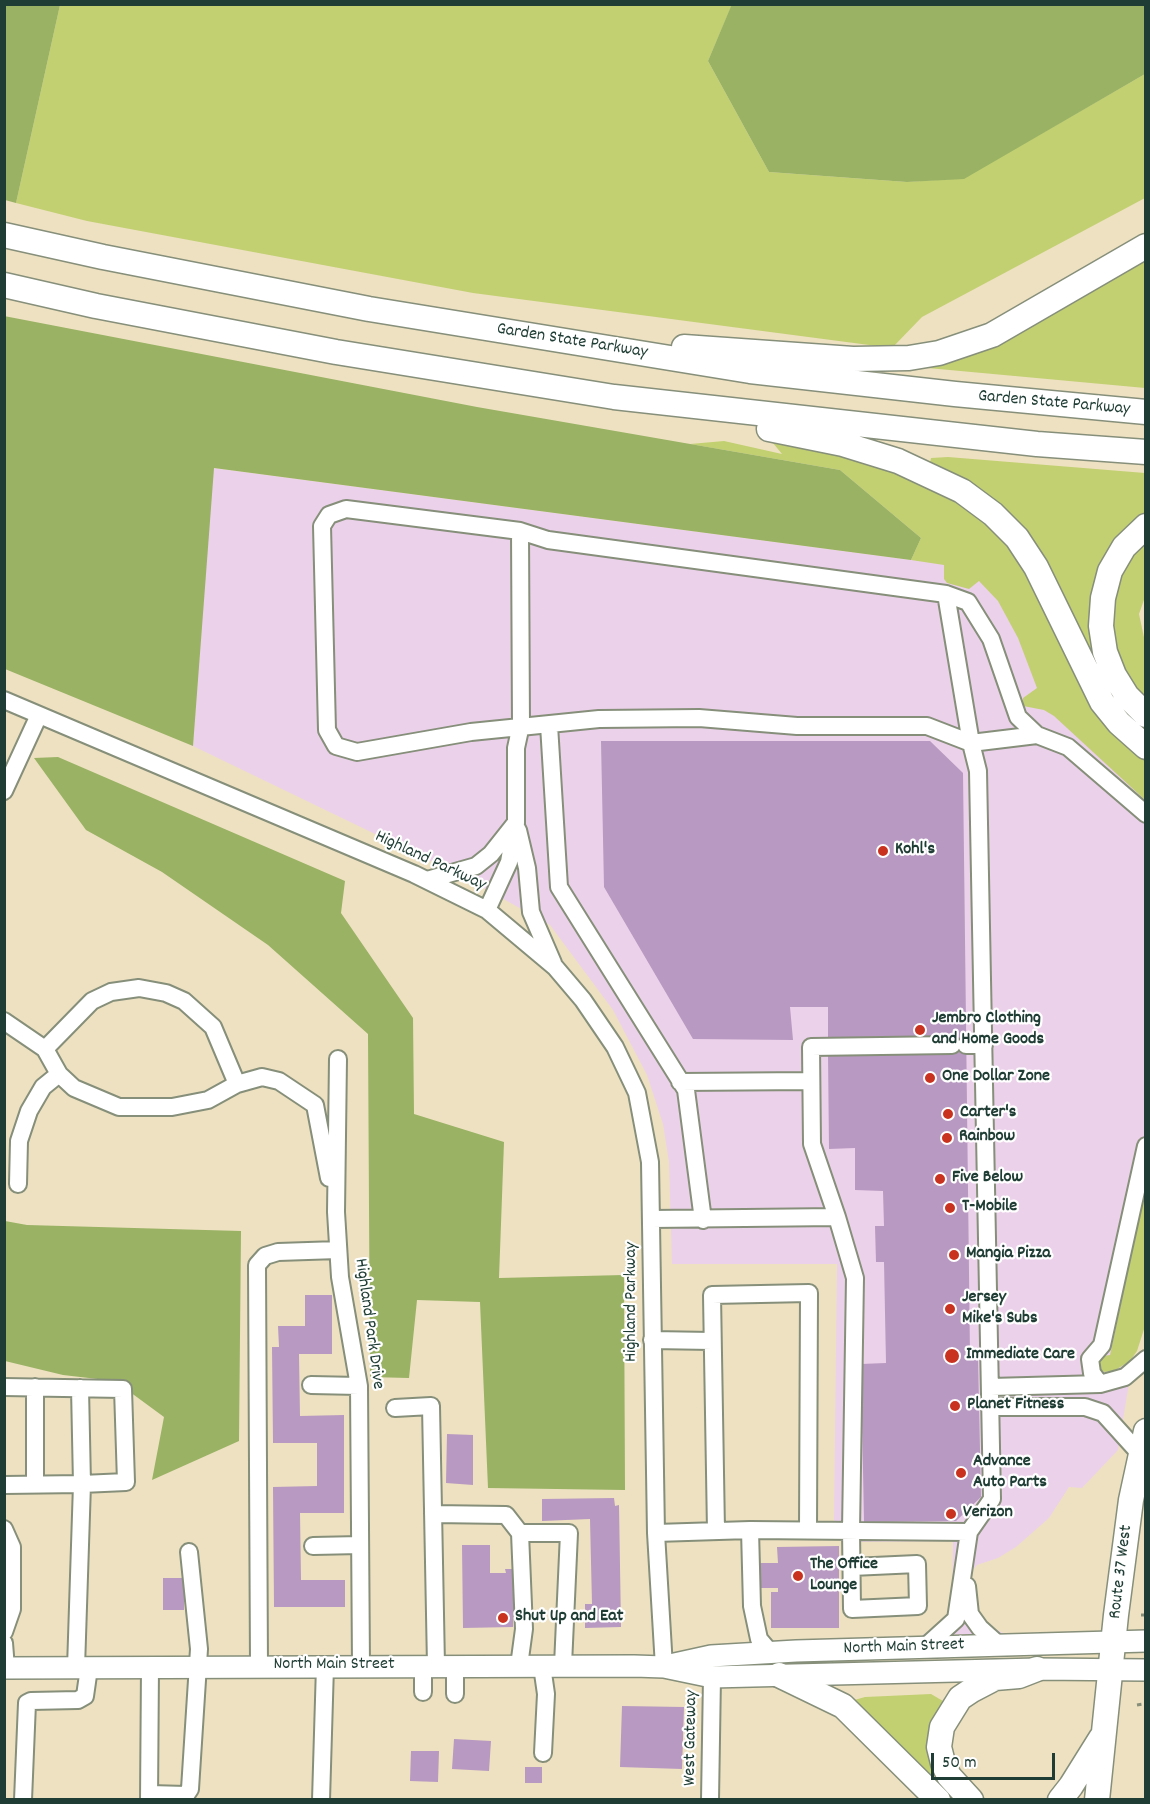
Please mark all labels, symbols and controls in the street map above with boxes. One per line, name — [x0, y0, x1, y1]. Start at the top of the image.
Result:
street label: Garden State Parkway — [495, 319, 649, 365]
street label: Garden State Parkway — [977, 387, 1131, 421]
street label: Highland Parkway — [371, 827, 489, 897]
place label: Kohl's — [895, 840, 935, 862]
marker: Kohl's — [876, 844, 890, 858]
place label: Jembro Clothing and Home Goods — [932, 1009, 1044, 1052]
marker: Jembro Clothing and Home Goods — [913, 1023, 927, 1037]
place label: One Dollar Zone — [942, 1067, 1050, 1089]
marker: One Dollar Zone — [923, 1071, 937, 1085]
place label: Carter's — [960, 1103, 1016, 1125]
marker: Carter's — [941, 1107, 955, 1121]
place label: Rainbow — [959, 1127, 1015, 1149]
marker: Rainbow — [940, 1131, 954, 1145]
place label: Five Below — [952, 1168, 1023, 1190]
marker: Five Below — [933, 1172, 947, 1186]
place label: T-Mobile — [962, 1197, 1017, 1219]
marker: T-Mobile — [943, 1201, 957, 1215]
street label: Highland Parkway — [622, 1242, 644, 1362]
place label: Mangia Pizza — [966, 1244, 1051, 1266]
marker: Mangia Pizza — [947, 1248, 961, 1262]
street label: Highland Park Drive — [348, 1257, 388, 1391]
place label: Jersey Mike's Subs — [962, 1288, 1037, 1330]
marker: Jersey Mike's Subs — [943, 1302, 957, 1316]
place label: Immediate Care — [966, 1345, 1075, 1367]
marker: Immediate Care — [943, 1347, 961, 1365]
place label: Planet Fitness — [967, 1395, 1064, 1417]
marker: Planet Fitness — [948, 1399, 962, 1413]
place label: Advance Auto Parts — [973, 1452, 1047, 1494]
marker: Advance Auto Parts — [954, 1466, 968, 1480]
place label: Verizon — [963, 1503, 1013, 1525]
marker: Verizon — [944, 1507, 958, 1521]
street label: Route 37 West — [1106, 1524, 1138, 1620]
place label: The Office Lounge — [810, 1555, 878, 1598]
marker: The Office Lounge — [791, 1569, 805, 1583]
place label: Shut Up and Eat — [515, 1607, 623, 1629]
marker: Shut Up and Eat — [496, 1611, 510, 1625]
street label: North Main Street — [843, 1635, 965, 1661]
street label: North Main Street — [273, 1655, 395, 1677]
street label: West Gateway — [680, 1690, 704, 1786]
scale bar — [934, 1741, 1058, 1779]
text: 50 m — [942, 1751, 977, 1776]

